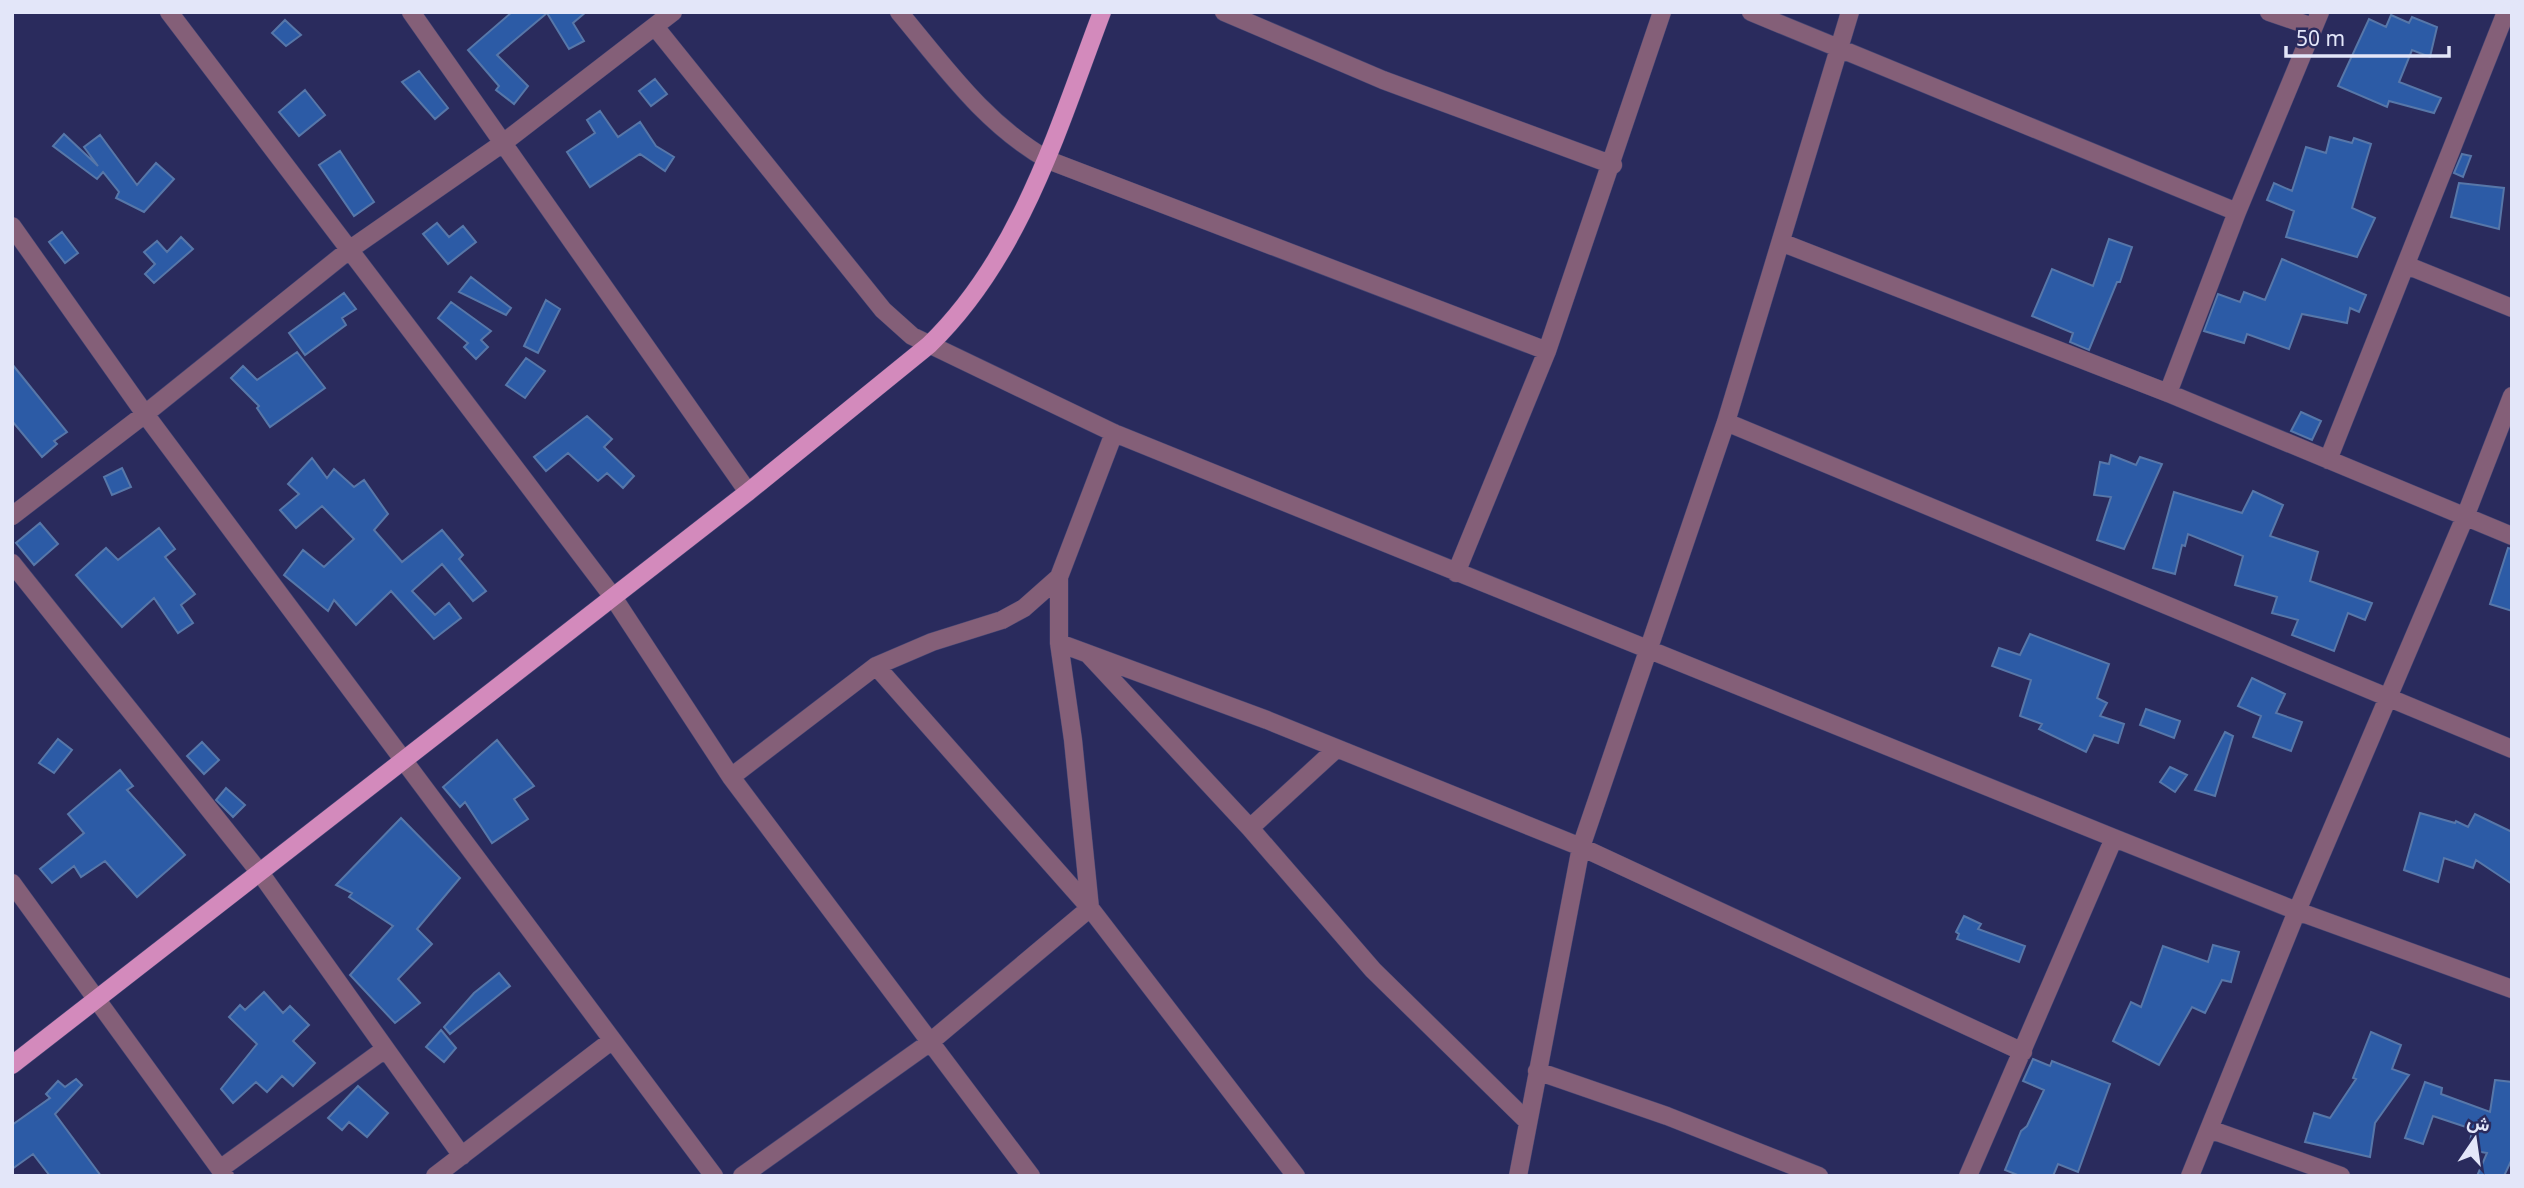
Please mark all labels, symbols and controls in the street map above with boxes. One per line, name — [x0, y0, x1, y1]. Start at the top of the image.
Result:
scale bar — [2286, 14, 2449, 58]
text: 50 m — [2296, 24, 2345, 52]
north arrow — [2440, 1104, 2510, 1174]
text: ش — [2465, 1107, 2493, 1138]

